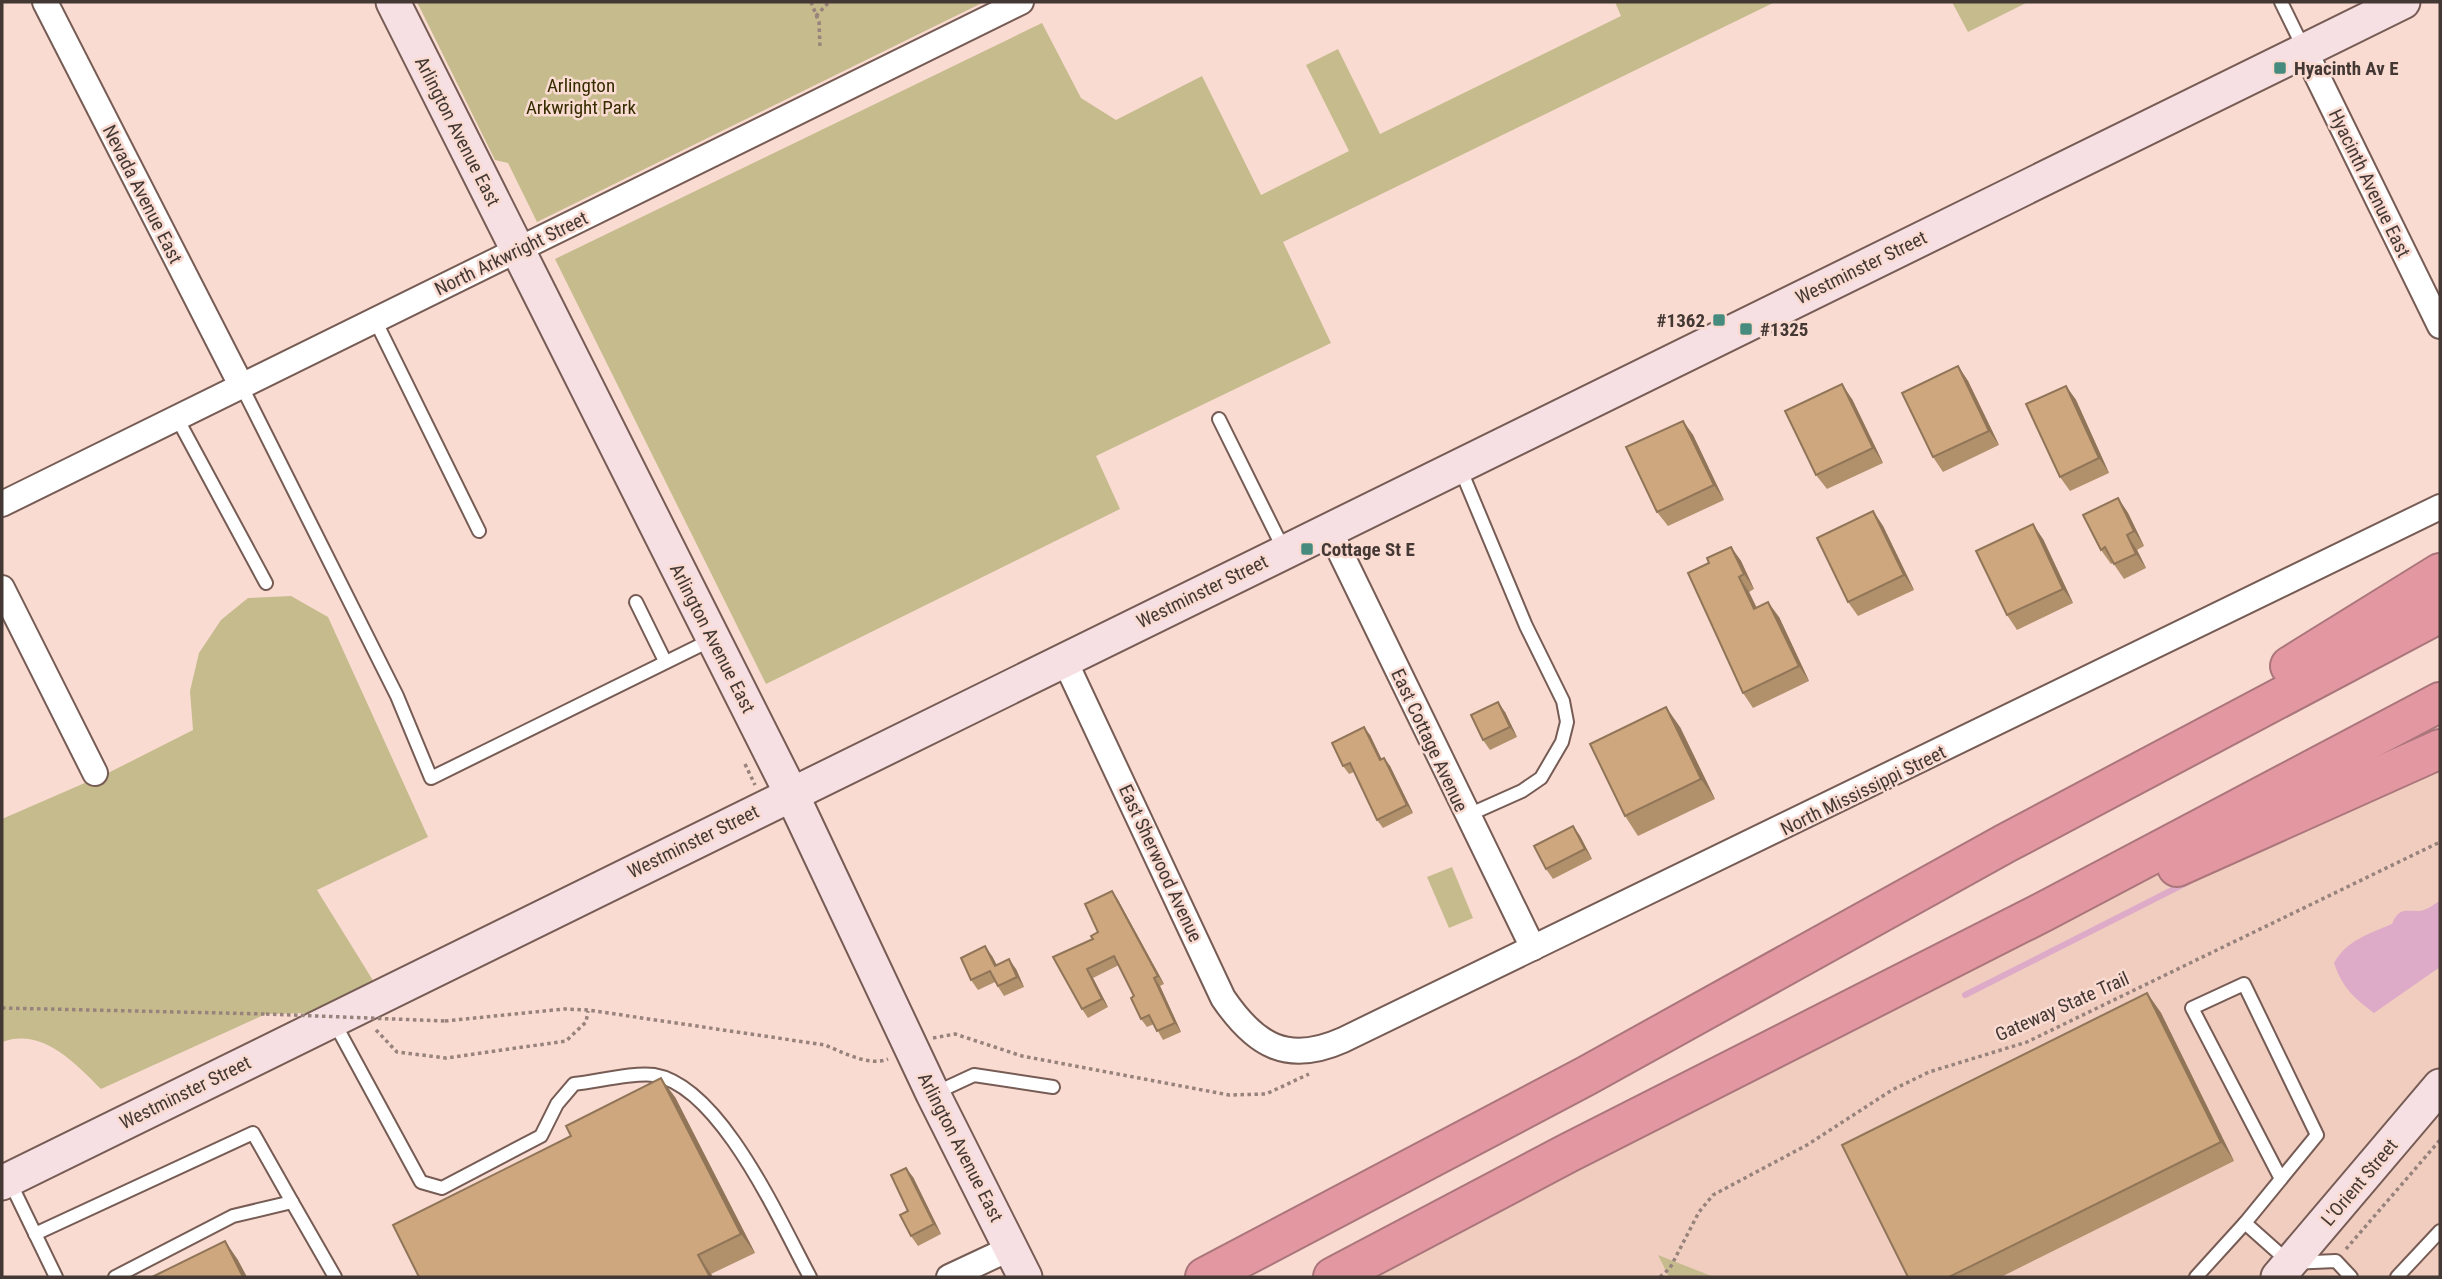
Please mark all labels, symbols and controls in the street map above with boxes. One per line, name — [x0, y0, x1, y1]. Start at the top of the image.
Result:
street label: Arlington Avenue East — [410, 53, 505, 210]
place label: Hyacinth Av E — [2294, 57, 2398, 80]
marker: Hyacinth Av E — [2272, 60, 2288, 76]
park label: Arlington Arkwright Park — [526, 74, 637, 119]
street label: Hyacinth Avenue East — [2324, 105, 2415, 261]
street label: Nevada Avenue East — [98, 121, 187, 267]
street label: North Arkwright Street — [431, 206, 592, 301]
street label: Westminster Street — [1792, 226, 1931, 309]
place label: #1362 — [1657, 309, 1705, 332]
marker: #1362 — [1711, 312, 1727, 328]
place label: #1325 — [1760, 318, 1808, 341]
marker: #1325 — [1738, 321, 1754, 337]
place label: Cottage St E — [1321, 538, 1415, 561]
marker: Cottage St E — [1299, 541, 1315, 557]
street label: Westminster Street — [1133, 550, 1272, 633]
street label: Arlington Avenue East — [665, 560, 760, 717]
street label: East Cottage Avenue — [1386, 665, 1473, 815]
street label: North Mississippi Street — [1777, 740, 1950, 840]
street label: East Sherwood Avenue — [1114, 781, 1207, 946]
street label: Westminster Street — [624, 800, 763, 883]
street label: Gateway State Trail — [1992, 967, 2133, 1046]
street label: Westminster Street — [116, 1051, 255, 1134]
street label: Arlington Avenue East — [913, 1069, 1008, 1226]
street label: L'Orient Street — [2316, 1134, 2402, 1231]

